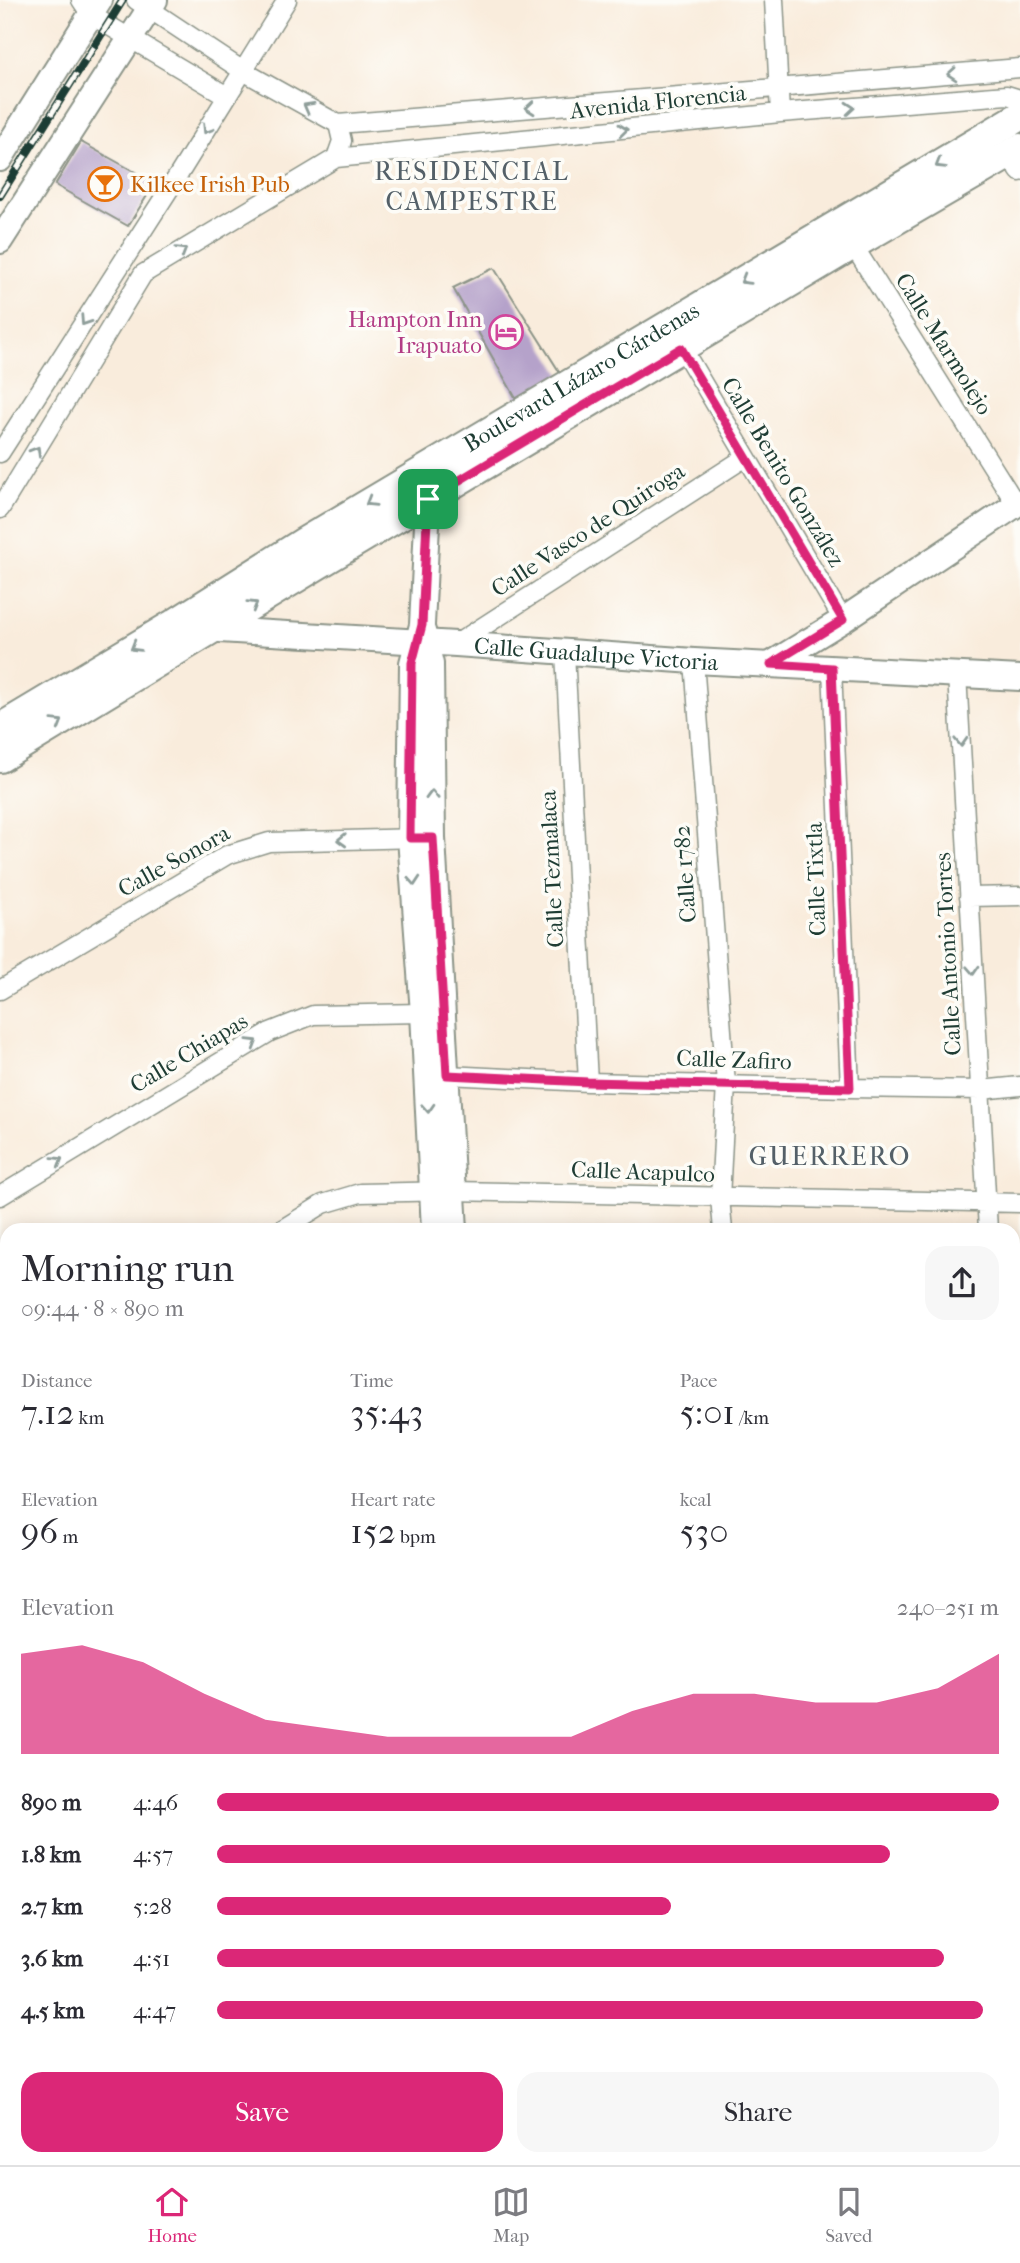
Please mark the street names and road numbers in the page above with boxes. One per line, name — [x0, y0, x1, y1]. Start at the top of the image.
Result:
street label: Avenida Florencia — [568, 79, 748, 125]
street label: Calle Marmolejo — [890, 268, 998, 420]
street label: Boulevard Lázaro Cárdenas — [458, 296, 704, 457]
street label: Calle Benito González — [716, 373, 850, 571]
street label: Calle Vasco de Quiroga — [486, 457, 690, 603]
street label: Calle Guadalupe Victoria — [473, 632, 719, 676]
street label: Calle Tezmalaca — [534, 789, 570, 948]
street label: Calle Sonora — [113, 819, 235, 903]
street label: Calle Tixtla — [801, 821, 831, 936]
street label: Calle 1782 — [668, 824, 702, 924]
street label: Calle Antonio Torres — [929, 852, 967, 1056]
street label: Calle Chiapas — [125, 1007, 253, 1099]
street label: Calle Zafiro — [676, 1044, 792, 1076]
street label: Calle Acapulco — [571, 1156, 715, 1188]

